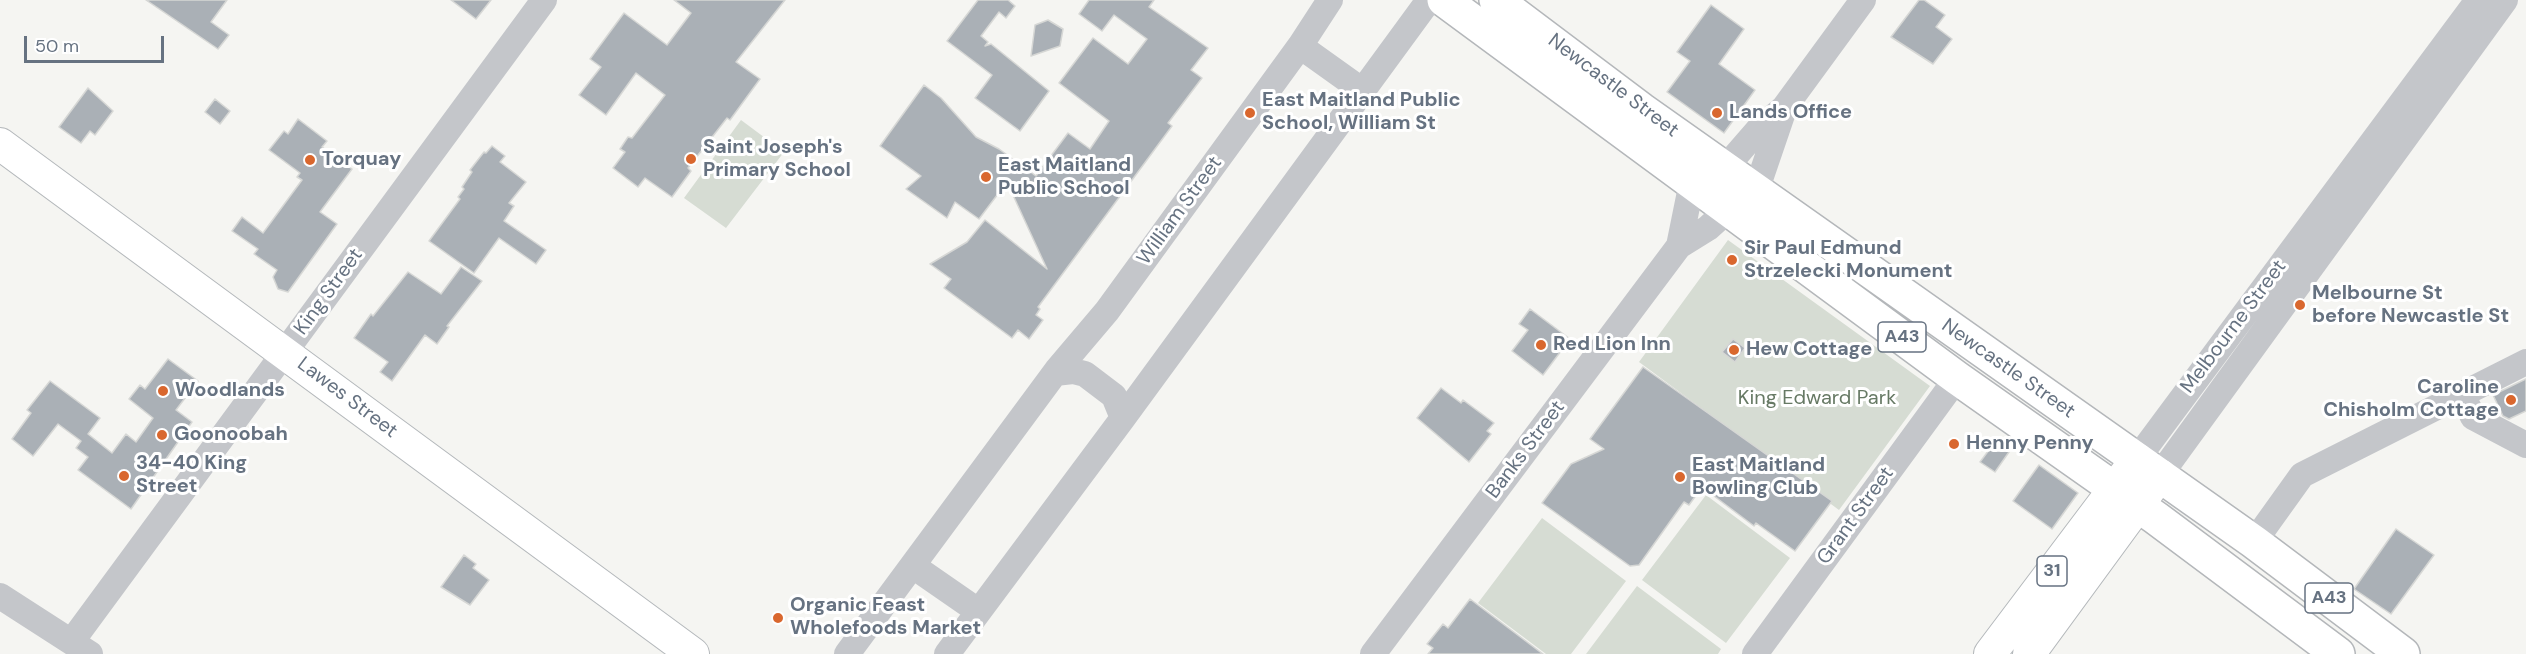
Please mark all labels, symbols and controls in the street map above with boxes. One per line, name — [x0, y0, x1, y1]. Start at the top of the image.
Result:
scale bar — [27, 24, 166, 62]
street label: Newcastle Street — [1543, 29, 1683, 143]
text: 50 m — [35, 34, 79, 58]
place label: East Maitland Public School, William St — [1262, 89, 1461, 136]
place label: Lands Office — [1729, 101, 1852, 125]
marker: East Maitland Public School, William St — [1243, 106, 1257, 120]
marker: Lands Office — [1710, 106, 1724, 120]
place label: Saint Joseph's Primary School — [703, 136, 851, 183]
place label: Torquay — [322, 148, 401, 172]
marker: Saint Joseph's Primary School — [684, 152, 698, 166]
street label: William Street — [1133, 152, 1227, 270]
marker: Torquay — [303, 153, 317, 167]
place label: East Maitland Public School — [998, 154, 1131, 201]
marker: East Maitland Public School — [979, 170, 993, 184]
place label: Sir Paul Edmund Strzelecki Monument — [1744, 237, 1952, 284]
street label: King Street — [290, 244, 368, 340]
marker: Sir Paul Edmund Strzelecki Monument — [1725, 253, 1739, 267]
street label: Melbourne Street — [2176, 256, 2292, 398]
place label: Melbourne St before Newcastle St — [2312, 282, 2509, 329]
marker: Melbourne St before Newcastle St — [2293, 298, 2307, 312]
street label: Newcastle Street — [1937, 314, 2079, 424]
road number: A43 — [1878, 322, 1926, 352]
place label: Red Lion Inn — [1553, 333, 1671, 357]
marker: Red Lion Inn — [1534, 338, 1548, 352]
place label: Hew Cottage — [1746, 338, 1872, 362]
marker: Hew Cottage — [1727, 343, 1741, 357]
street label: Lawes Street — [292, 352, 402, 444]
place label: Caroline Chisholm Cottage — [2323, 376, 2499, 423]
place label: Woodlands — [175, 379, 285, 403]
marker: Woodlands — [156, 384, 170, 398]
park label: King Edward Park — [1738, 387, 1896, 411]
marker: Caroline Chisholm Cottage — [2504, 393, 2518, 407]
street label: Banks Street — [1482, 396, 1570, 504]
place label: Goonoobah — [174, 423, 288, 447]
marker: Goonoobah — [155, 428, 169, 442]
place label: Henny Penny — [1966, 432, 2094, 456]
marker: Henny Penny — [1947, 437, 1961, 451]
place label: 34-40 King Street — [136, 452, 247, 499]
place label: East Maitland Bowling Club — [1692, 454, 1825, 501]
street label: Grant Street — [1813, 463, 1899, 569]
marker: 34-40 King Street — [117, 469, 131, 483]
marker: East Maitland Bowling Club — [1673, 470, 1687, 484]
road number: 31 — [2037, 556, 2067, 586]
road number: A43 — [2305, 583, 2353, 613]
place label: Organic Feast Wholefoods Market — [790, 594, 981, 641]
marker: Organic Feast Wholefoods Market — [771, 611, 785, 625]

